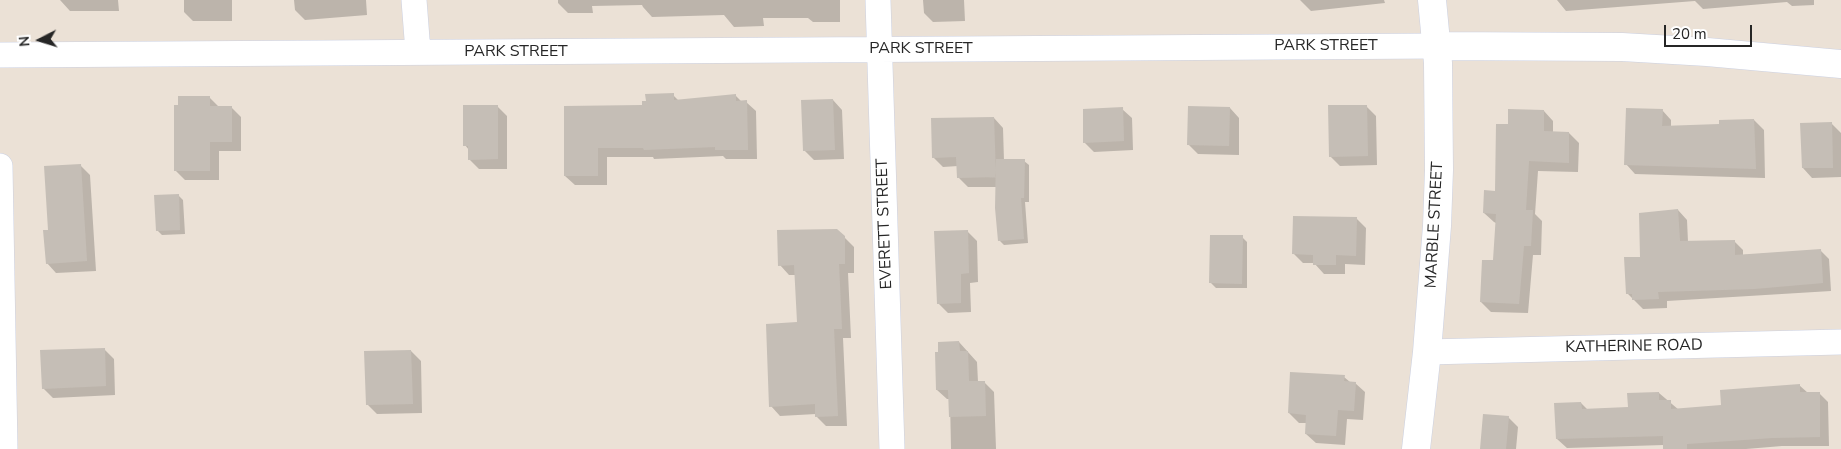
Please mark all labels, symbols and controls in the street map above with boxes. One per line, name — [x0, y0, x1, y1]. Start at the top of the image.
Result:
north arrow — [15, 15, 65, 65]
scale bar — [1666, 15, 1754, 47]
text: 20 m — [1672, 24, 1707, 44]
text: N — [15, 35, 34, 47]
street label: PARK STREET — [1274, 36, 1378, 56]
street label: PARK STREET — [869, 39, 973, 59]
street label: PARK STREET — [464, 42, 568, 62]
street label: EVERETT STREET — [873, 158, 897, 290]
street label: MARBLE STREET — [1422, 161, 1448, 289]
street label: KATHERINE ROAD — [1565, 336, 1703, 358]

